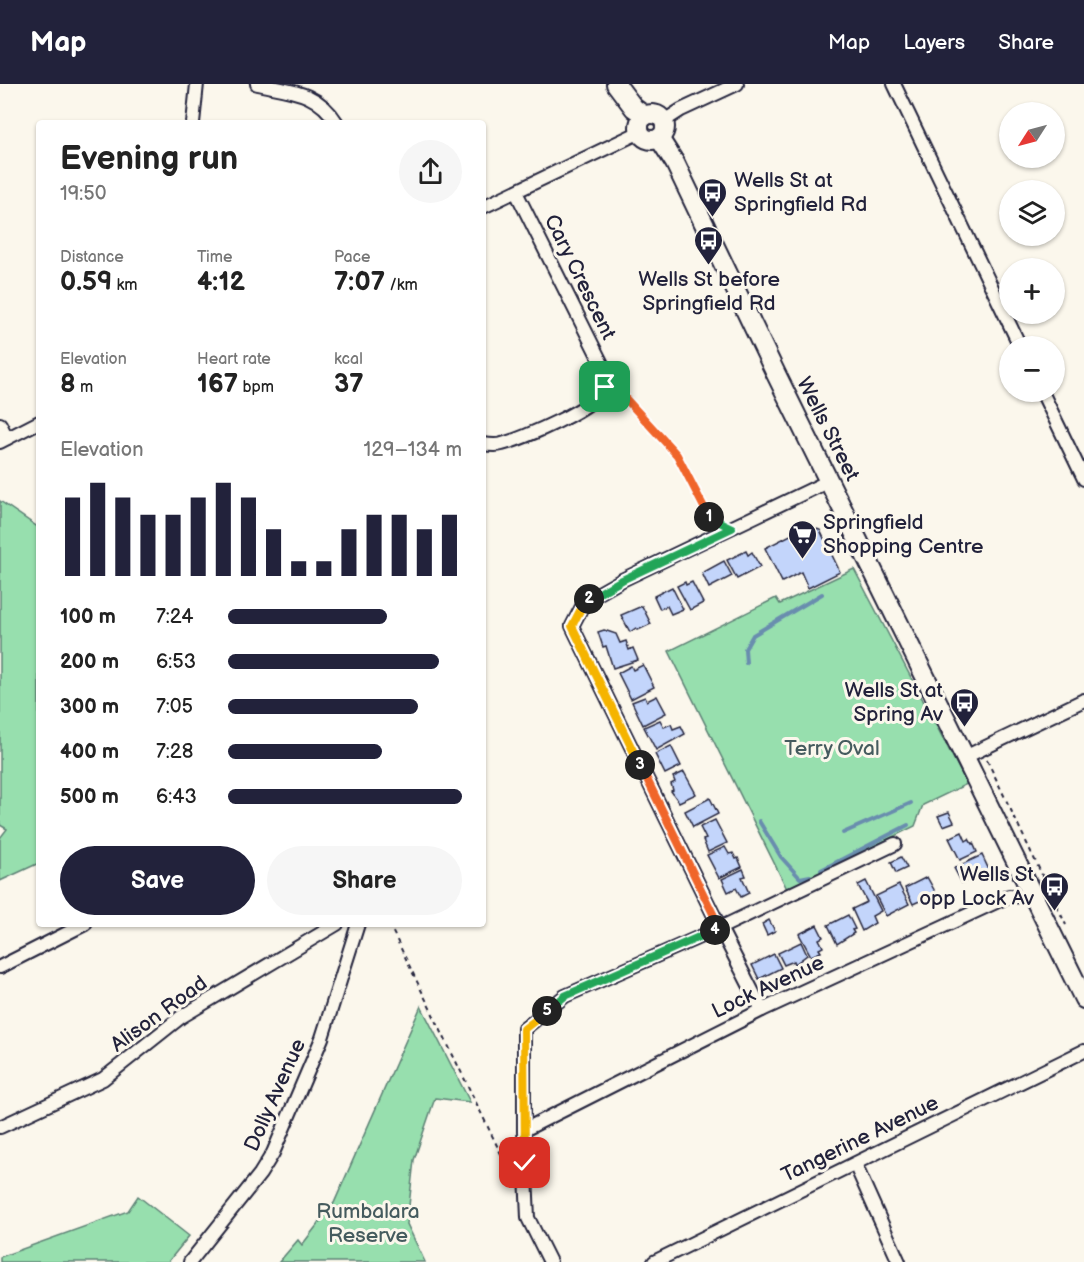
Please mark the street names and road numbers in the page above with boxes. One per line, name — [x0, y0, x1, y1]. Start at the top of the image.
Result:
street label: Cary Crescent — [539, 210, 621, 344]
street label: Wells Street — [791, 373, 865, 486]
street label: Lock Avenue — [708, 950, 828, 1024]
street label: Alison Road — [106, 971, 212, 1057]
street label: Dolly Avenue — [239, 1035, 311, 1155]
street label: Tangerine Avenue — [777, 1090, 943, 1188]

